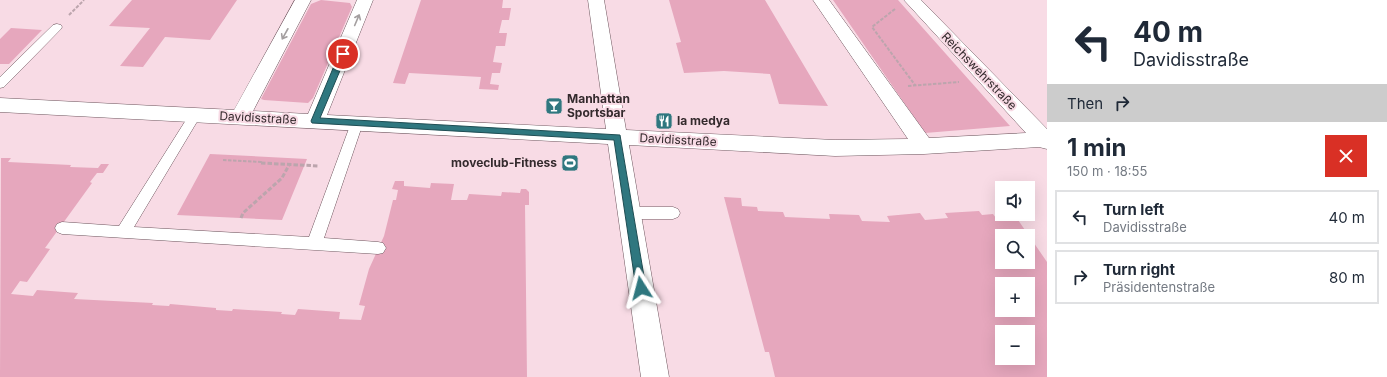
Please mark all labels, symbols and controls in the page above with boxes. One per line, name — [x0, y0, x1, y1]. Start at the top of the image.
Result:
one-way arrow — [354, 15, 361, 27]
text: 40 m — [1133, 15, 1203, 49]
icon: left — [1067, 16, 1119, 68]
one-way arrow — [280, 28, 288, 40]
street label: Reichswehrstraße — [939, 29, 1020, 112]
pin — [326, 37, 360, 71]
icon: arrive — [332, 43, 354, 65]
text: Davidisstraße — [1133, 49, 1249, 70]
place label: Manhattan Sportsbar — [567, 91, 630, 120]
icon: right — [1111, 92, 1133, 114]
text: Then — [1067, 94, 1103, 113]
bar icon: Manhattan Sportsbar — [544, 96, 564, 116]
street label: Davidisstraße — [219, 108, 297, 127]
restaurant icon: la medya — [654, 111, 674, 131]
place label: la medya — [677, 113, 730, 128]
street label: Davidisstraße — [639, 130, 717, 149]
text: 1 min — [1067, 133, 1126, 162]
button: close — [1325, 135, 1367, 177]
sports icon: moveclub-Fitness — [560, 153, 580, 173]
place label: moveclub-Fitness — [451, 155, 557, 170]
text: 150 m · 18:55 — [1067, 163, 1147, 179]
map controls — [995, 181, 1035, 365]
button: sound — [995, 181, 1035, 221]
text: Turn left — [1103, 200, 1164, 219]
icon: left — [1069, 206, 1091, 228]
text: 40 m — [1328, 208, 1365, 227]
text: Davidisstraße — [1103, 219, 1187, 235]
button: search — [995, 229, 1035, 269]
text: Turn right — [1103, 260, 1175, 279]
icon: right — [1069, 266, 1091, 288]
position arrow — [620, 267, 662, 309]
text: 80 m — [1329, 268, 1365, 287]
button: + — [995, 277, 1035, 317]
text: Präsidentenstraße — [1103, 279, 1215, 295]
button: − — [995, 325, 1035, 365]

